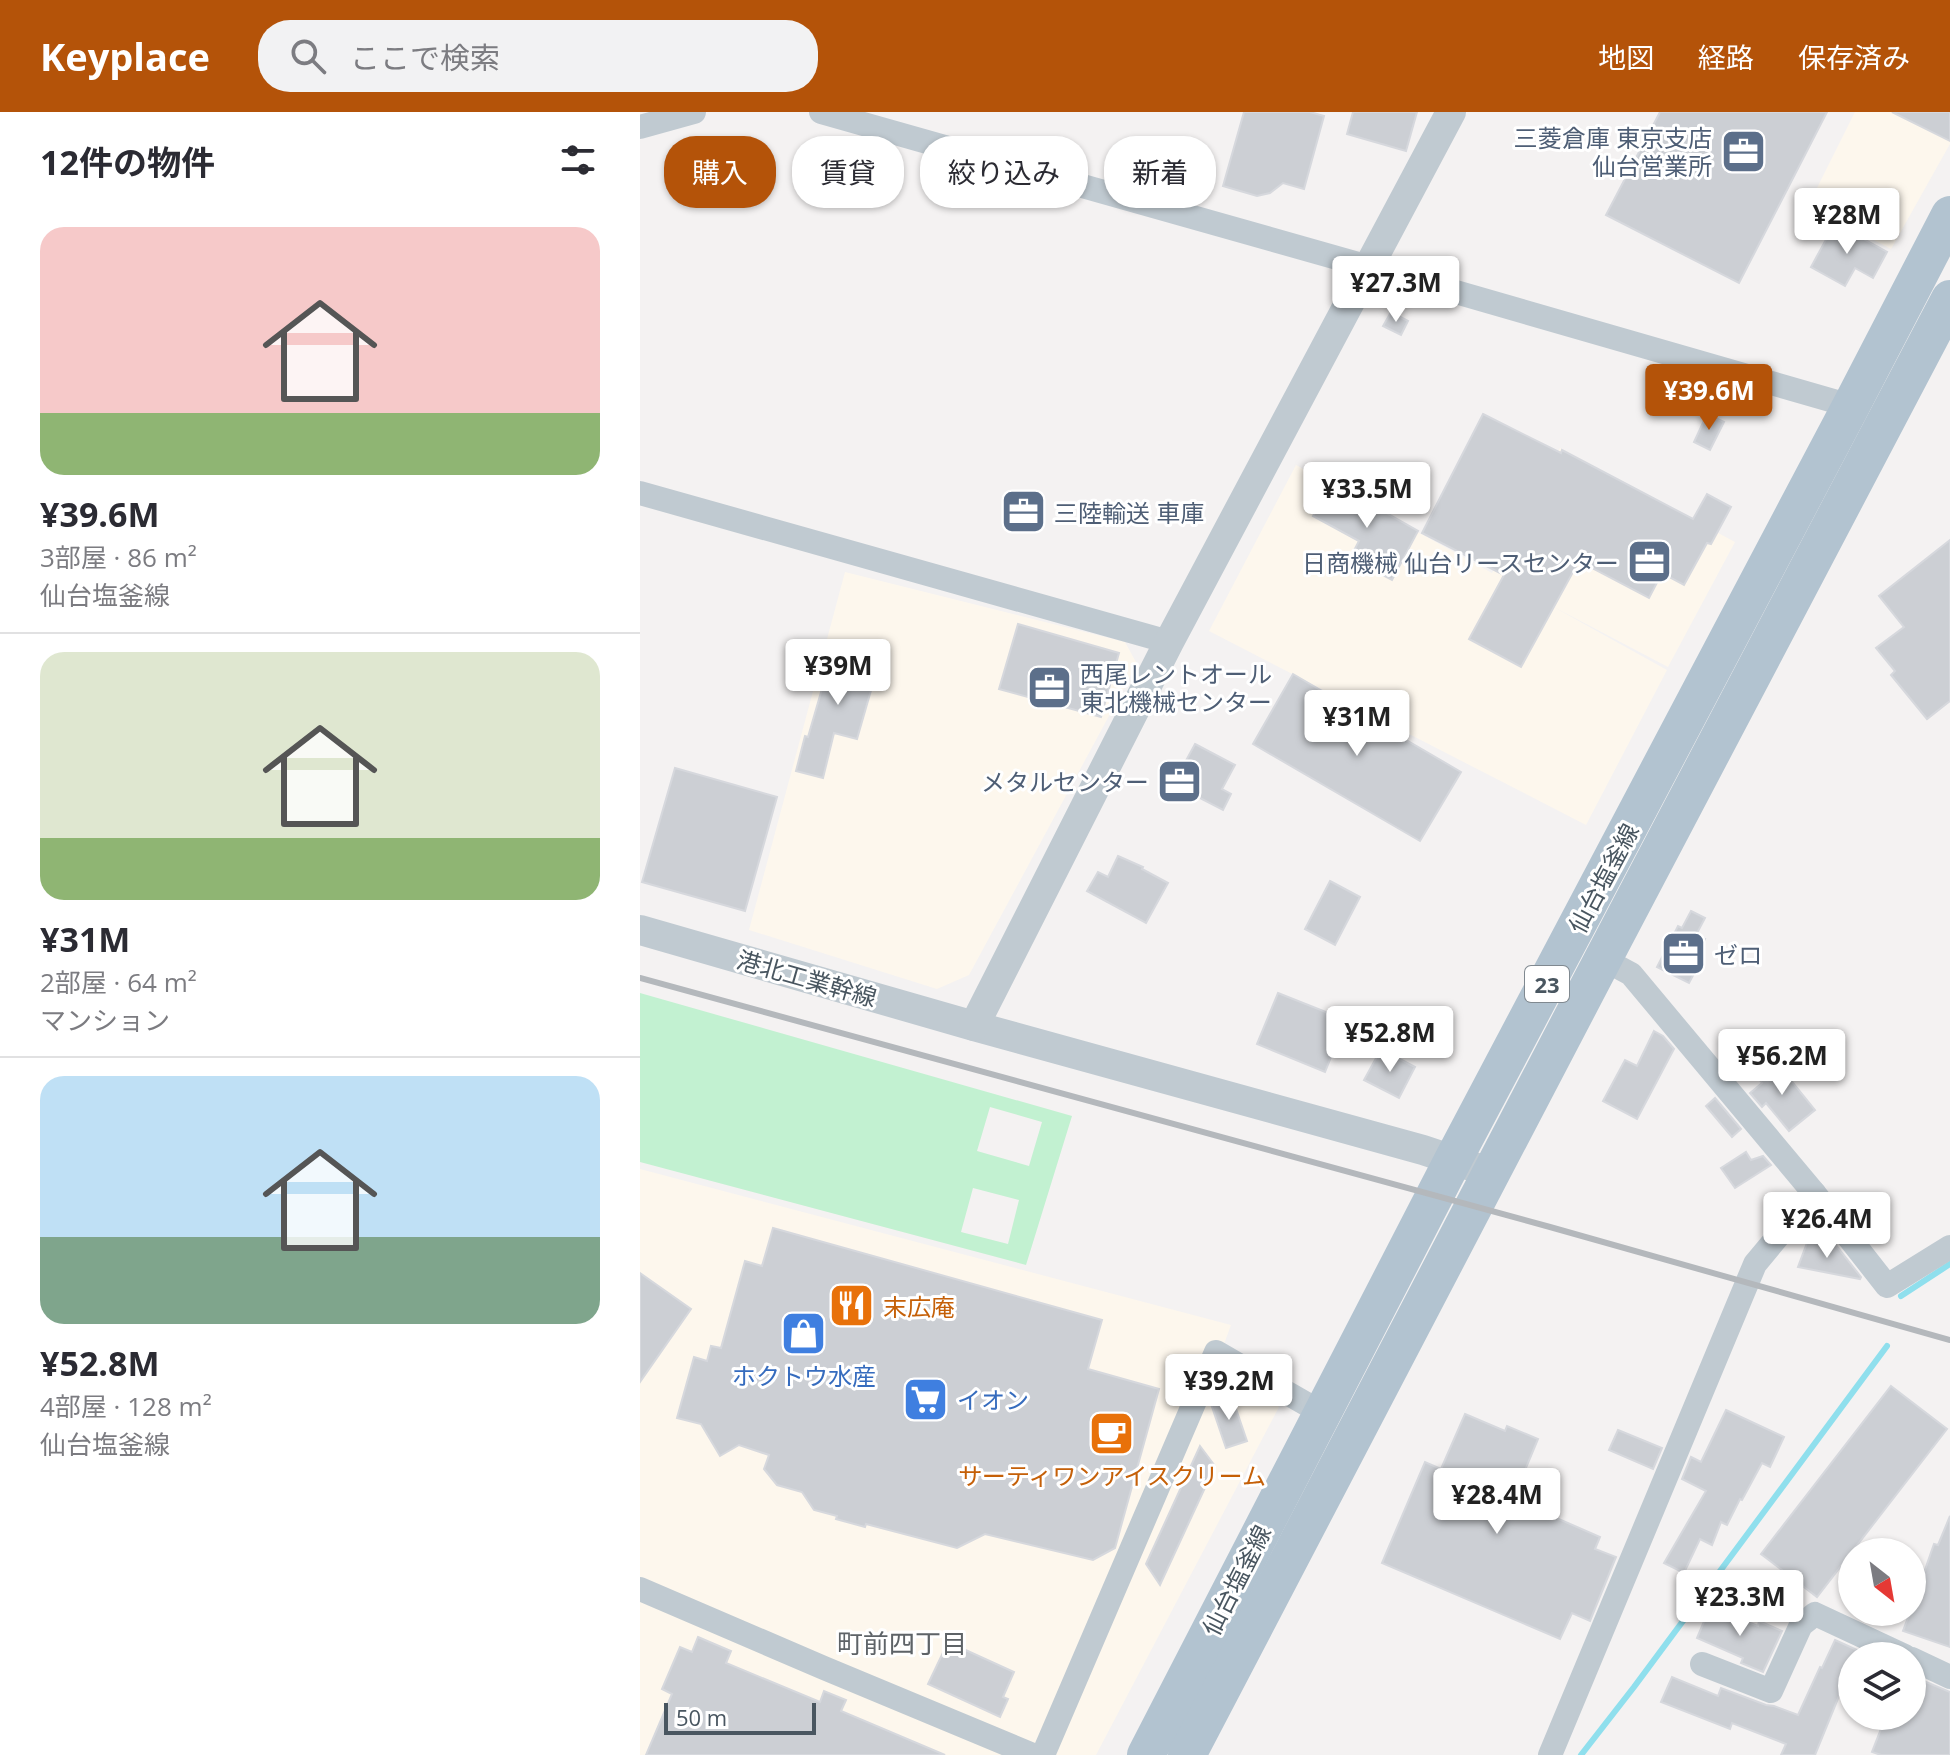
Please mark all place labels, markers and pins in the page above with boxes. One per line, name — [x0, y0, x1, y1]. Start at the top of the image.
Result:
place label: 三菱倉庫 東京支店 仙台営業所 — [1514, 121, 1712, 182]
office icon: 三菱倉庫 東京支店 仙台営業所 — [1719, 127, 1767, 175]
pin: ¥28M — [1800, 188, 1894, 256]
pin: ¥27.3M — [1331, 256, 1461, 324]
pin: ¥39.6M — [1644, 364, 1774, 432]
pin: ¥33.5M — [1302, 462, 1432, 530]
office icon: 三陸輸送 車庫 — [999, 488, 1047, 536]
place label: 三陸輸送 車庫 — [1054, 496, 1204, 529]
office icon: 日商機械 仙台リースセンター — [1626, 538, 1674, 586]
place label: 日商機械 仙台リースセンター — [1302, 546, 1619, 579]
pin: ¥39M — [791, 639, 885, 707]
place label: 西尾レントオール 東北機械センター — [1080, 657, 1272, 718]
office icon: 西尾レントオール 東北機械センター — [1025, 663, 1073, 711]
pin: ¥31M — [1310, 690, 1404, 758]
office icon: メタルセンター — [1156, 757, 1204, 805]
place label: メタルセンター — [981, 765, 1149, 798]
office icon: ゼロ — [1659, 930, 1707, 978]
place label: ゼロ — [1714, 938, 1762, 971]
pin: ¥52.8M — [1325, 1006, 1455, 1074]
pin: ¥56.2M — [1717, 1029, 1847, 1097]
pin: ¥26.4M — [1762, 1192, 1892, 1260]
restaurant icon: 末広庵 — [828, 1282, 876, 1330]
place label: 末広庵 — [883, 1290, 955, 1323]
shop icon: ホクトウ水産 — [780, 1309, 828, 1357]
pin: ¥39.2M — [1164, 1354, 1294, 1422]
place label: ホクトウ水産 — [732, 1359, 876, 1392]
supermarket icon: イオン — [902, 1375, 950, 1423]
place label: イオン — [957, 1383, 1029, 1416]
cafe icon: サーティワンアイスクリーム — [1088, 1409, 1136, 1457]
place label: サーティワンアイスクリーム — [958, 1459, 1266, 1492]
pin: ¥28.4M — [1432, 1468, 1562, 1536]
pin: ¥23.3M — [1675, 1570, 1805, 1638]

